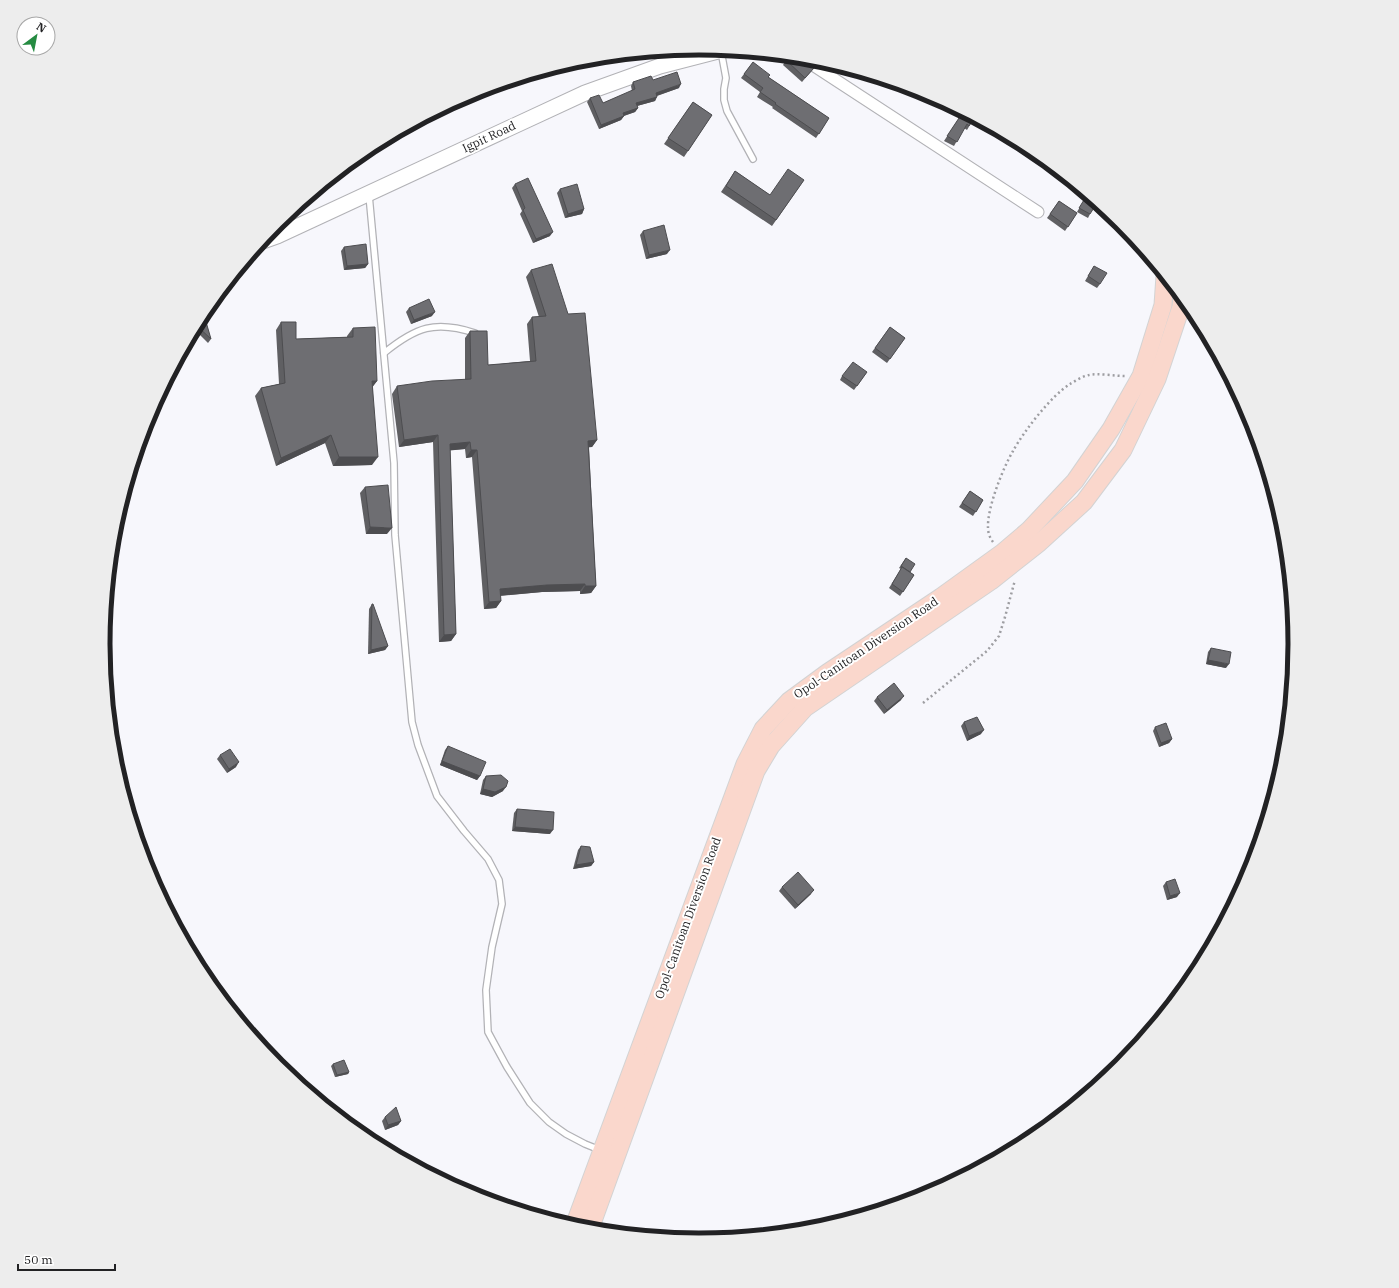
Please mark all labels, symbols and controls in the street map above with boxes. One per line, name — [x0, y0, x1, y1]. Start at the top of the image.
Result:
north arrow — [16, 16, 56, 56]
text: N — [34, 19, 49, 36]
street label: Igpit Road — [460, 118, 518, 155]
street label: Opol-Canitoan Diversion Road — [791, 594, 941, 702]
street label: Opol-Canitoan Diversion Road — [651, 835, 724, 1001]
scale bar — [18, 1246, 115, 1272]
text: 50 m — [24, 1252, 53, 1267]

